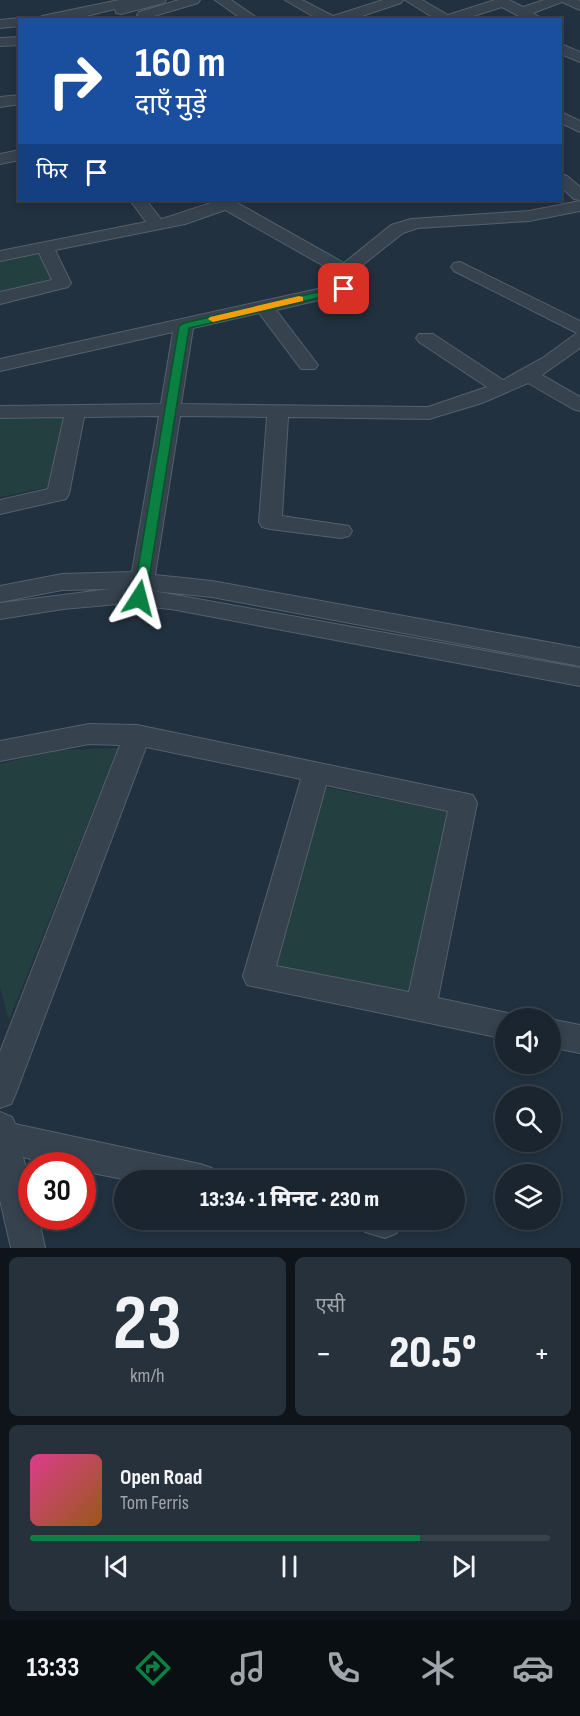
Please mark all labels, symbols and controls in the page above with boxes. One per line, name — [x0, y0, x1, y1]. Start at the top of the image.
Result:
text: 160 m — [135, 38, 226, 89]
icon: right — [36, 42, 114, 120]
text: दाएँ मुड़ें — [135, 89, 206, 121]
icon: arrive — [80, 156, 113, 189]
text: फिर — [36, 158, 68, 185]
pin — [318, 263, 369, 314]
icon: arrive — [327, 272, 360, 305]
position arrow — [107, 566, 171, 630]
map controls — [495, 1008, 561, 1230]
button: sound — [495, 1008, 561, 1074]
button: search — [495, 1086, 561, 1152]
speed limit sign: 30 — [18, 1152, 96, 1230]
button: layers — [495, 1164, 561, 1230]
text: 13:34 · 1 मिनट · 230 m — [200, 1186, 379, 1213]
text: 23 — [113, 1278, 182, 1371]
text: एसी — [316, 1294, 345, 1318]
text: 20.5° — [389, 1326, 476, 1381]
text: − — [316, 1334, 332, 1374]
text: + — [534, 1334, 550, 1374]
text: km/h — [130, 1364, 165, 1388]
text: Open Road — [120, 1464, 202, 1491]
text: Tom Ferris — [120, 1491, 189, 1515]
icon: previous — [100, 1550, 133, 1583]
icon: pause — [273, 1550, 306, 1583]
icon: next — [447, 1550, 480, 1583]
icon: directions — [132, 1647, 174, 1689]
icon: music — [227, 1647, 269, 1689]
icon: phone — [322, 1647, 364, 1689]
icon: climate — [417, 1647, 459, 1689]
icon: car — [512, 1647, 554, 1689]
text: 13:33 — [26, 1652, 79, 1684]

